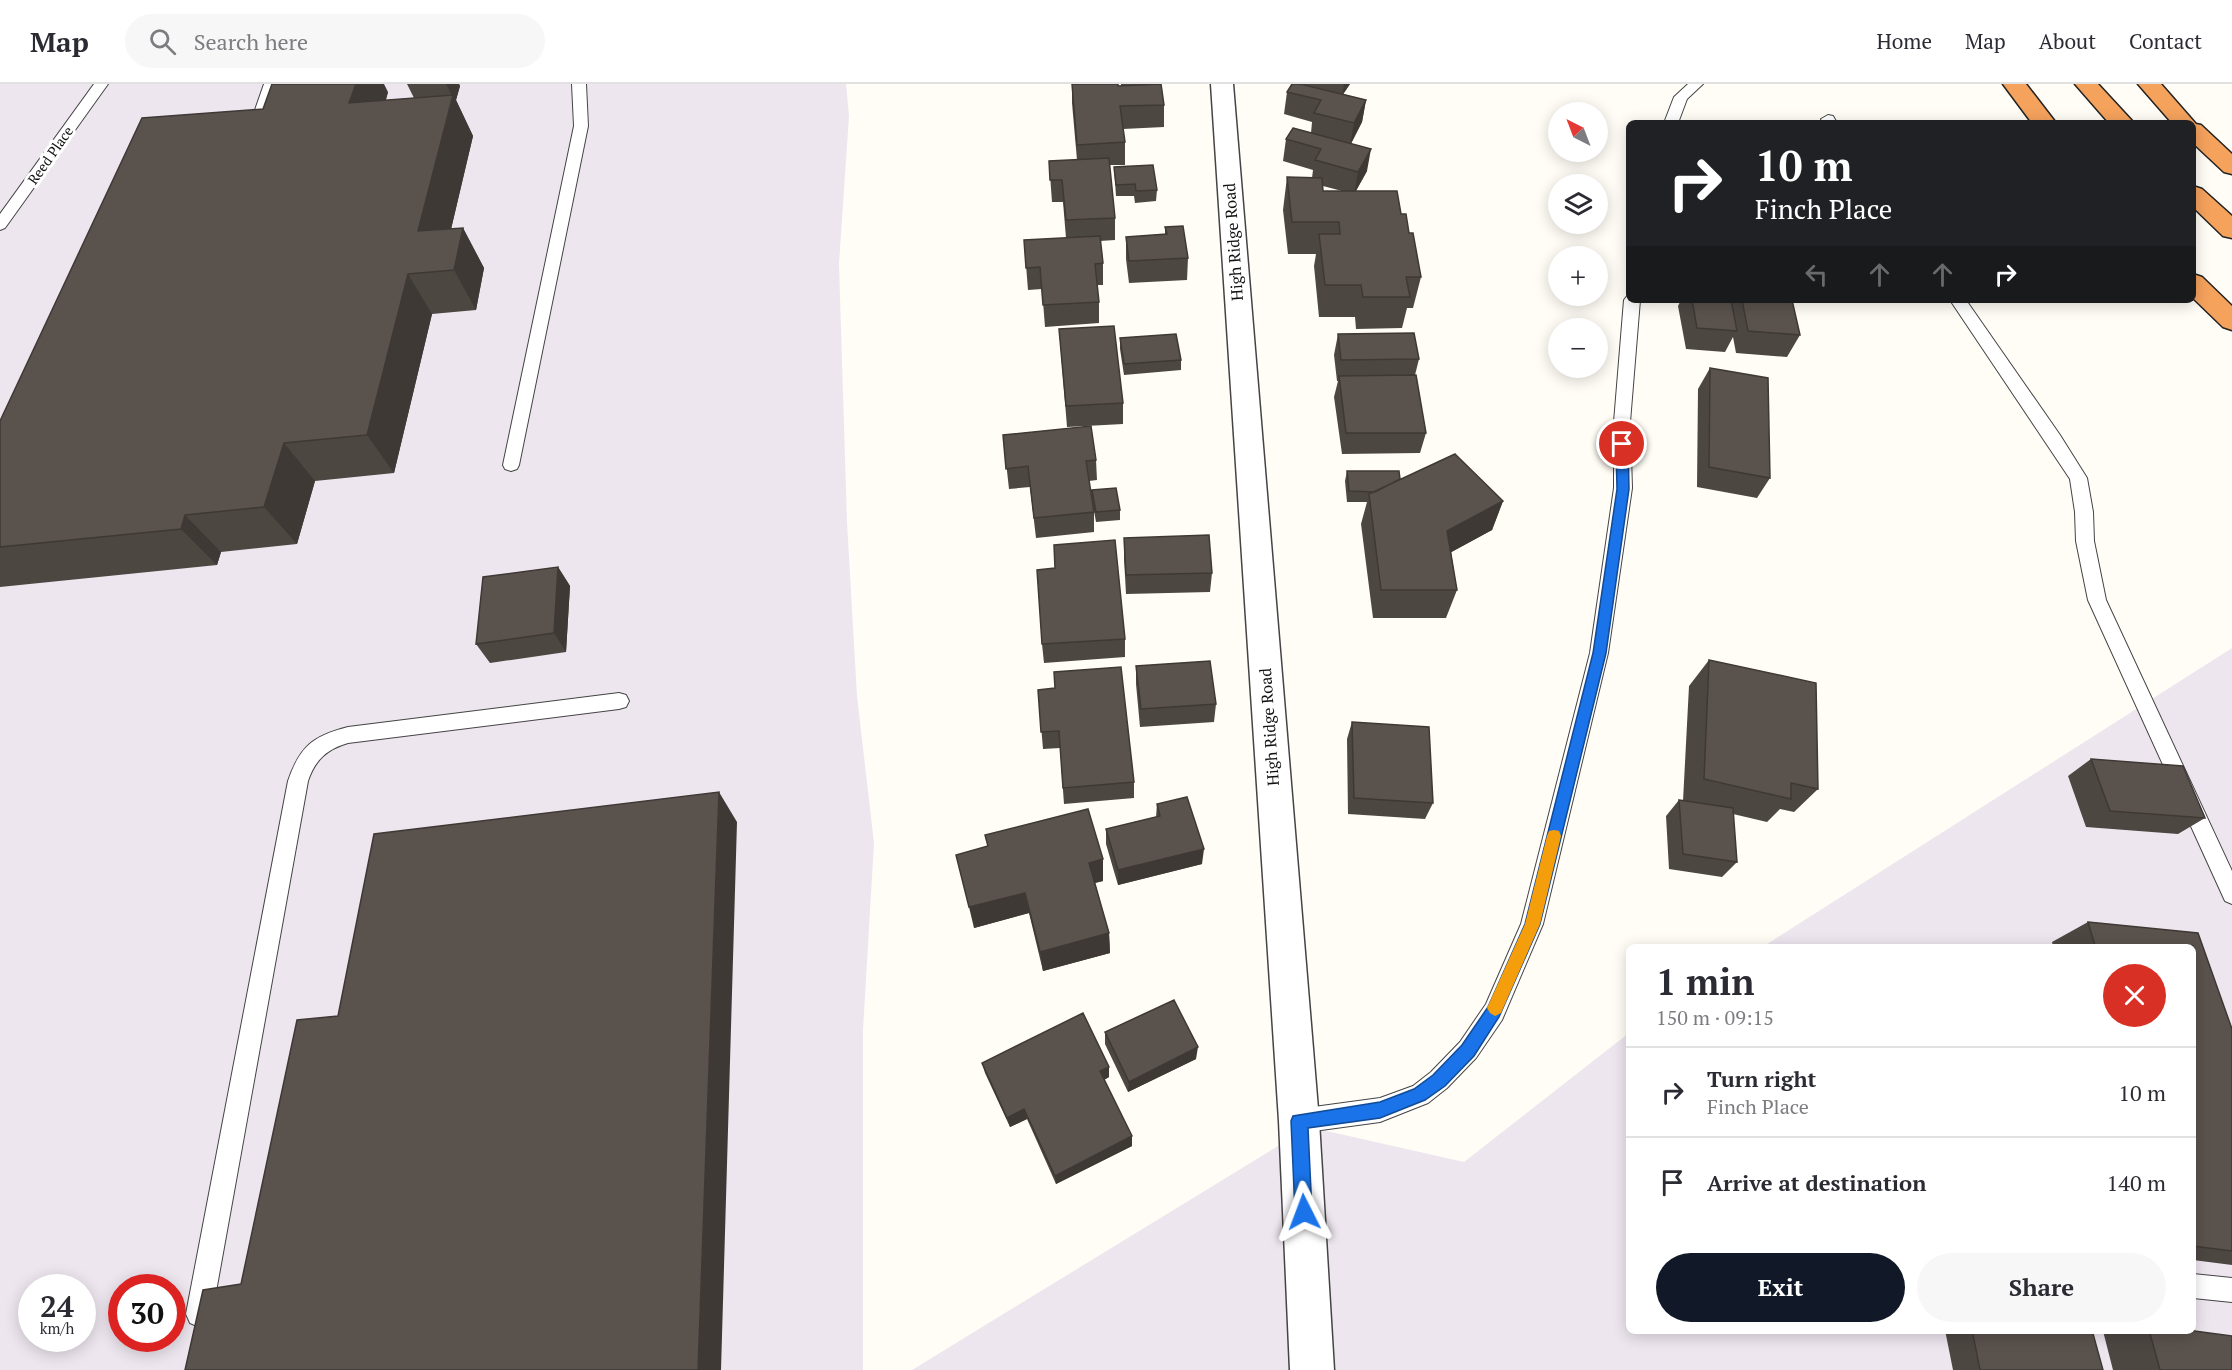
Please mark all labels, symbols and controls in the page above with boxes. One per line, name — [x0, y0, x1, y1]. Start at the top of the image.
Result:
search box — [125, 14, 545, 68]
text: Map — [30, 23, 89, 60]
icon: search — [146, 25, 179, 58]
text: Search here — [194, 27, 308, 56]
text: Home — [1876, 27, 1932, 55]
text: Map — [1965, 27, 2006, 55]
text: About — [2039, 27, 2096, 55]
text: Contact — [2129, 27, 2202, 55]
north arrow — [1548, 102, 1608, 162]
map controls — [1548, 102, 1608, 378]
street label: Reed Place — [23, 122, 77, 188]
text: 10 m — [1755, 137, 1853, 193]
icon: right — [1656, 144, 1734, 222]
button: layers — [1548, 174, 1608, 234]
street label: High Ridge Road — [1218, 182, 1248, 302]
text: Finch Place — [1755, 191, 1892, 227]
button: + — [1548, 246, 1608, 306]
icon: left — [1800, 258, 1833, 291]
icon: ahead — [1863, 258, 1896, 291]
icon: ahead — [1926, 258, 1959, 291]
icon: right — [1989, 258, 2022, 291]
button: − — [1548, 318, 1608, 378]
pin — [1596, 418, 1647, 469]
icon: arrive — [1605, 427, 1638, 460]
street label: High Ridge Road — [1254, 667, 1284, 787]
text: 1 min — [1656, 958, 1754, 1005]
button: close — [2103, 964, 2166, 1027]
text: 150 m · 09:15 — [1656, 1004, 1774, 1031]
text: Turn right — [1707, 1064, 1816, 1093]
icon: right — [1656, 1076, 1689, 1109]
text: 10 m — [2118, 1078, 2166, 1107]
text: Finch Place — [1707, 1093, 1809, 1120]
icon: arrive — [1656, 1166, 1689, 1199]
text: Arrive at destination — [1707, 1168, 1926, 1197]
text: 140 m — [2106, 1168, 2166, 1197]
position arrow — [1272, 1180, 1336, 1244]
button: Exit — [1656, 1253, 1905, 1322]
button: Share — [1917, 1253, 2166, 1322]
speed limit sign: 30 — [108, 1274, 186, 1352]
text: 24 — [40, 1286, 74, 1326]
text: km/h — [40, 1318, 74, 1338]

